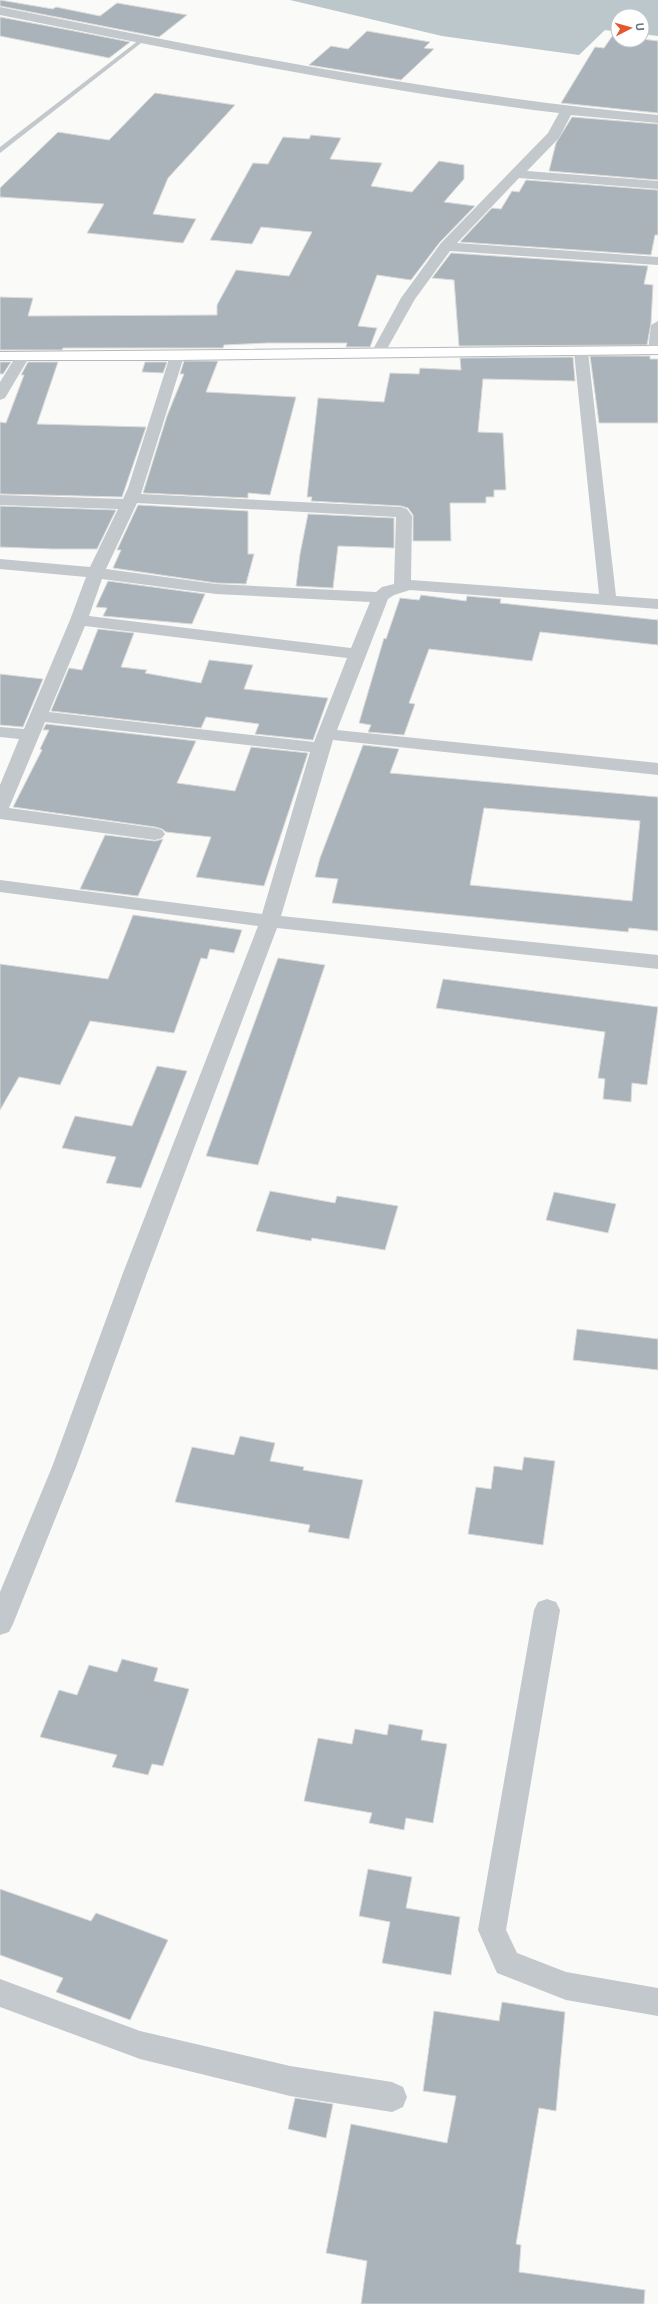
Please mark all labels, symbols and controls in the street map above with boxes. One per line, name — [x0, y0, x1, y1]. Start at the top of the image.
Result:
north arrow — [610, 8, 650, 48]
text: U — [633, 22, 647, 32]

